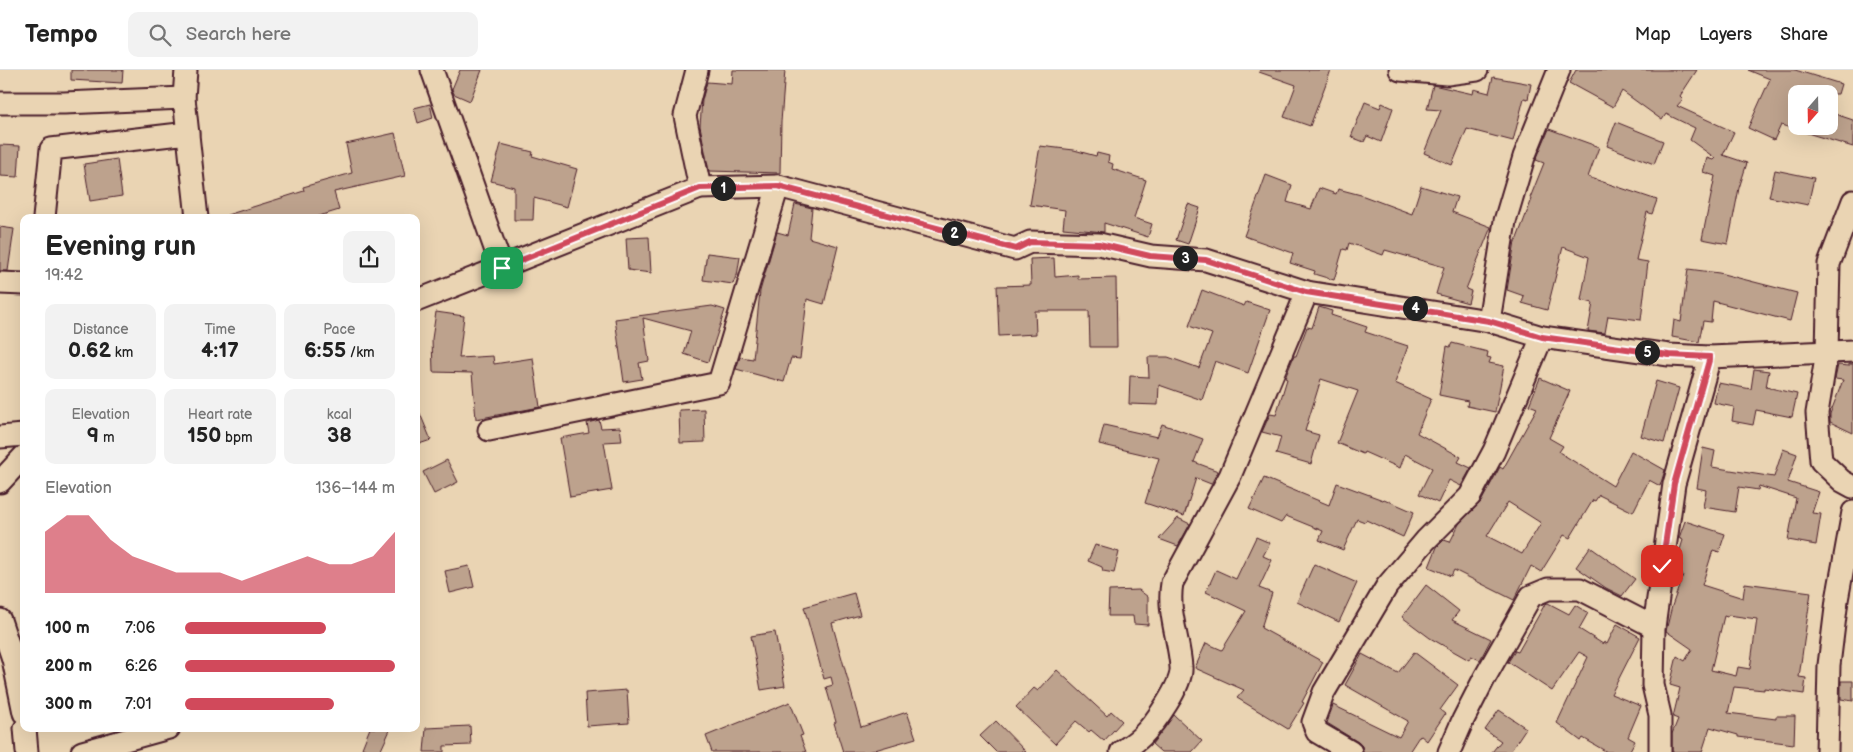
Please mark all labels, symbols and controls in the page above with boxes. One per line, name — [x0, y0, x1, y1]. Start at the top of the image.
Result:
search box — [128, 12, 478, 57]
text: Tempo — [25, 20, 98, 49]
icon: search — [146, 21, 174, 49]
text: Search here — [186, 23, 291, 46]
text: Map — [1635, 24, 1671, 45]
text: Layers — [1699, 24, 1752, 45]
text: Share — [1780, 24, 1828, 45]
north arrow — [1788, 85, 1838, 135]
map controls — [1788, 85, 1838, 135]
pin: 1 — [710, 176, 736, 200]
text: 1 — [721, 180, 726, 197]
pin: 2 — [942, 220, 966, 246]
text: 2 — [950, 225, 959, 242]
text: Evening run — [45, 230, 196, 263]
button: share — [343, 231, 395, 283]
pin: 3 — [1172, 246, 1198, 270]
pin — [481, 247, 523, 289]
text: 3 — [1181, 250, 1190, 267]
icon: arrive — [488, 254, 516, 282]
text: 19:42 — [45, 266, 83, 285]
pin: 4 — [1402, 296, 1428, 320]
text: 4 — [1411, 300, 1420, 317]
text: Distance — [73, 321, 129, 338]
text: Time — [204, 321, 236, 338]
text: Pace — [323, 321, 355, 338]
text: 0.62 — [68, 338, 111, 363]
text: 4:17 — [201, 338, 239, 363]
text: 6:55 — [304, 338, 346, 363]
pin: 5 — [1634, 340, 1660, 364]
text: km — [111, 344, 133, 361]
text: /km — [346, 344, 375, 361]
text: 5 — [1643, 344, 1652, 361]
text: Elevation — [71, 406, 130, 423]
text: Heart rate — [188, 406, 252, 423]
text: kcal — [327, 406, 352, 423]
text: 9 — [87, 423, 99, 448]
text: 150 — [187, 423, 221, 448]
text: 38 — [327, 423, 352, 448]
text: m — [99, 429, 115, 446]
text: bpm — [221, 429, 253, 446]
text: Elevation — [45, 479, 112, 498]
text: 136–144 m — [315, 479, 395, 498]
pin — [1641, 545, 1683, 587]
icon: check — [1648, 552, 1676, 580]
text: 100 m — [45, 619, 90, 638]
text: 7:06 — [125, 619, 155, 638]
text: 200 m — [45, 657, 92, 676]
text: 6:26 — [125, 657, 157, 676]
text: 300 m — [45, 695, 92, 714]
text: 7:01 — [125, 695, 152, 714]

